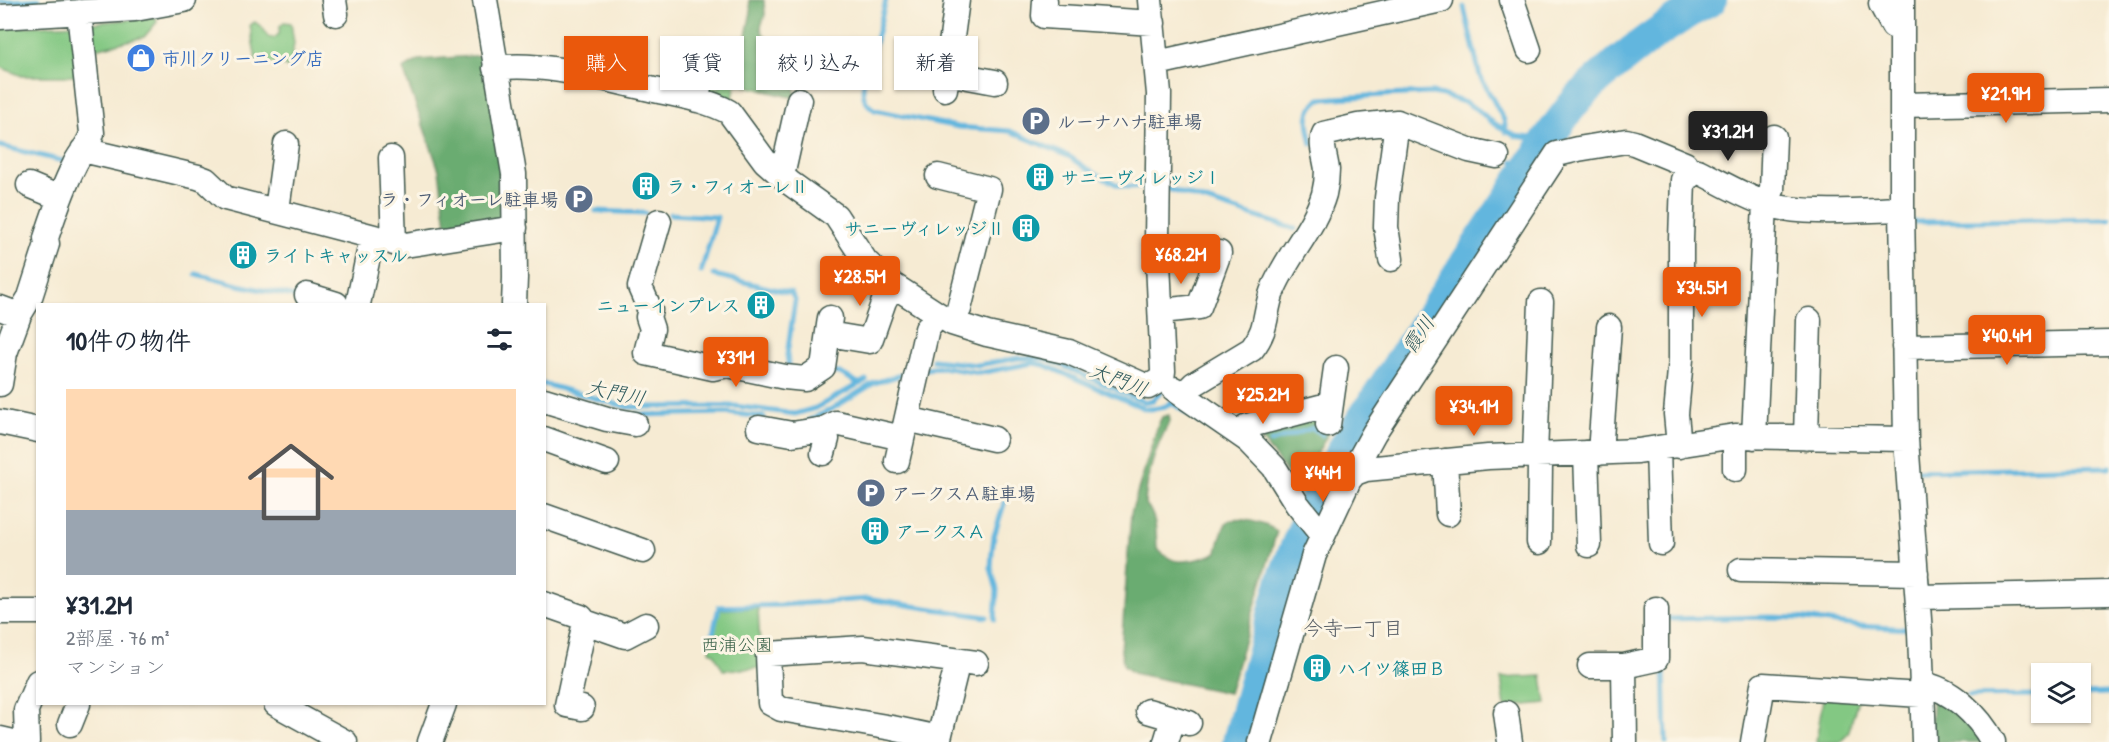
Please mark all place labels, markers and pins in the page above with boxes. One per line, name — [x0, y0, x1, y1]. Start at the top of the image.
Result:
shop icon: 市川クリーニング店 — [125, 42, 157, 74]
place label: 市川クリーニング店 — [162, 46, 324, 71]
pin: ¥21.9M — [1957, 73, 2055, 124]
parking icon: ルーナハナ駐車場 — [1020, 105, 1052, 137]
place label: ルーナハナ駐車場 — [1057, 109, 1202, 134]
pin: ¥31.2M — [1679, 111, 1777, 162]
building icon: サニーヴィレッジⅠ — [1024, 161, 1056, 193]
place label: サニーヴィレッジⅠ — [1061, 165, 1221, 190]
building icon: ラ・フィオーレⅡ — [630, 170, 662, 202]
place label: ラ・フィオーレⅡ — [667, 174, 809, 199]
parking icon: ラ・フィオーレ駐車場 — [563, 183, 595, 215]
place label: ラ・フィオーレ駐車場 — [380, 187, 558, 212]
building icon: サニーヴィレッジⅡ — [1010, 212, 1042, 244]
place label: サニーヴィレッジⅡ — [845, 216, 1005, 241]
pin: ¥68.2M — [1132, 234, 1230, 285]
building icon: ライトキャッスル — [227, 239, 259, 271]
place label: ライトキャッスル — [264, 243, 408, 268]
pin: ¥28.5M — [811, 256, 909, 307]
pin: ¥34.5M — [1653, 267, 1751, 318]
building icon: ニューインプレス — [745, 289, 777, 321]
place label: ニューインプレス — [596, 293, 740, 318]
pin: ¥40.4M — [1958, 315, 2056, 366]
pin: ¥31M — [700, 337, 772, 388]
pin: ¥25.2M — [1214, 374, 1312, 425]
pin: ¥34.1M — [1425, 386, 1523, 437]
pin: ¥44M — [1287, 452, 1359, 503]
parking icon: アークスＡ駐車場 — [855, 477, 887, 509]
place label: アークスＡ駐車場 — [892, 481, 1035, 506]
building icon: アークスＡ — [859, 515, 891, 547]
place label: アークスＡ — [896, 519, 985, 544]
building icon: ハイツ篠田Ｂ — [1301, 652, 1333, 684]
place label: ハイツ篠田Ｂ — [1338, 656, 1446, 681]

